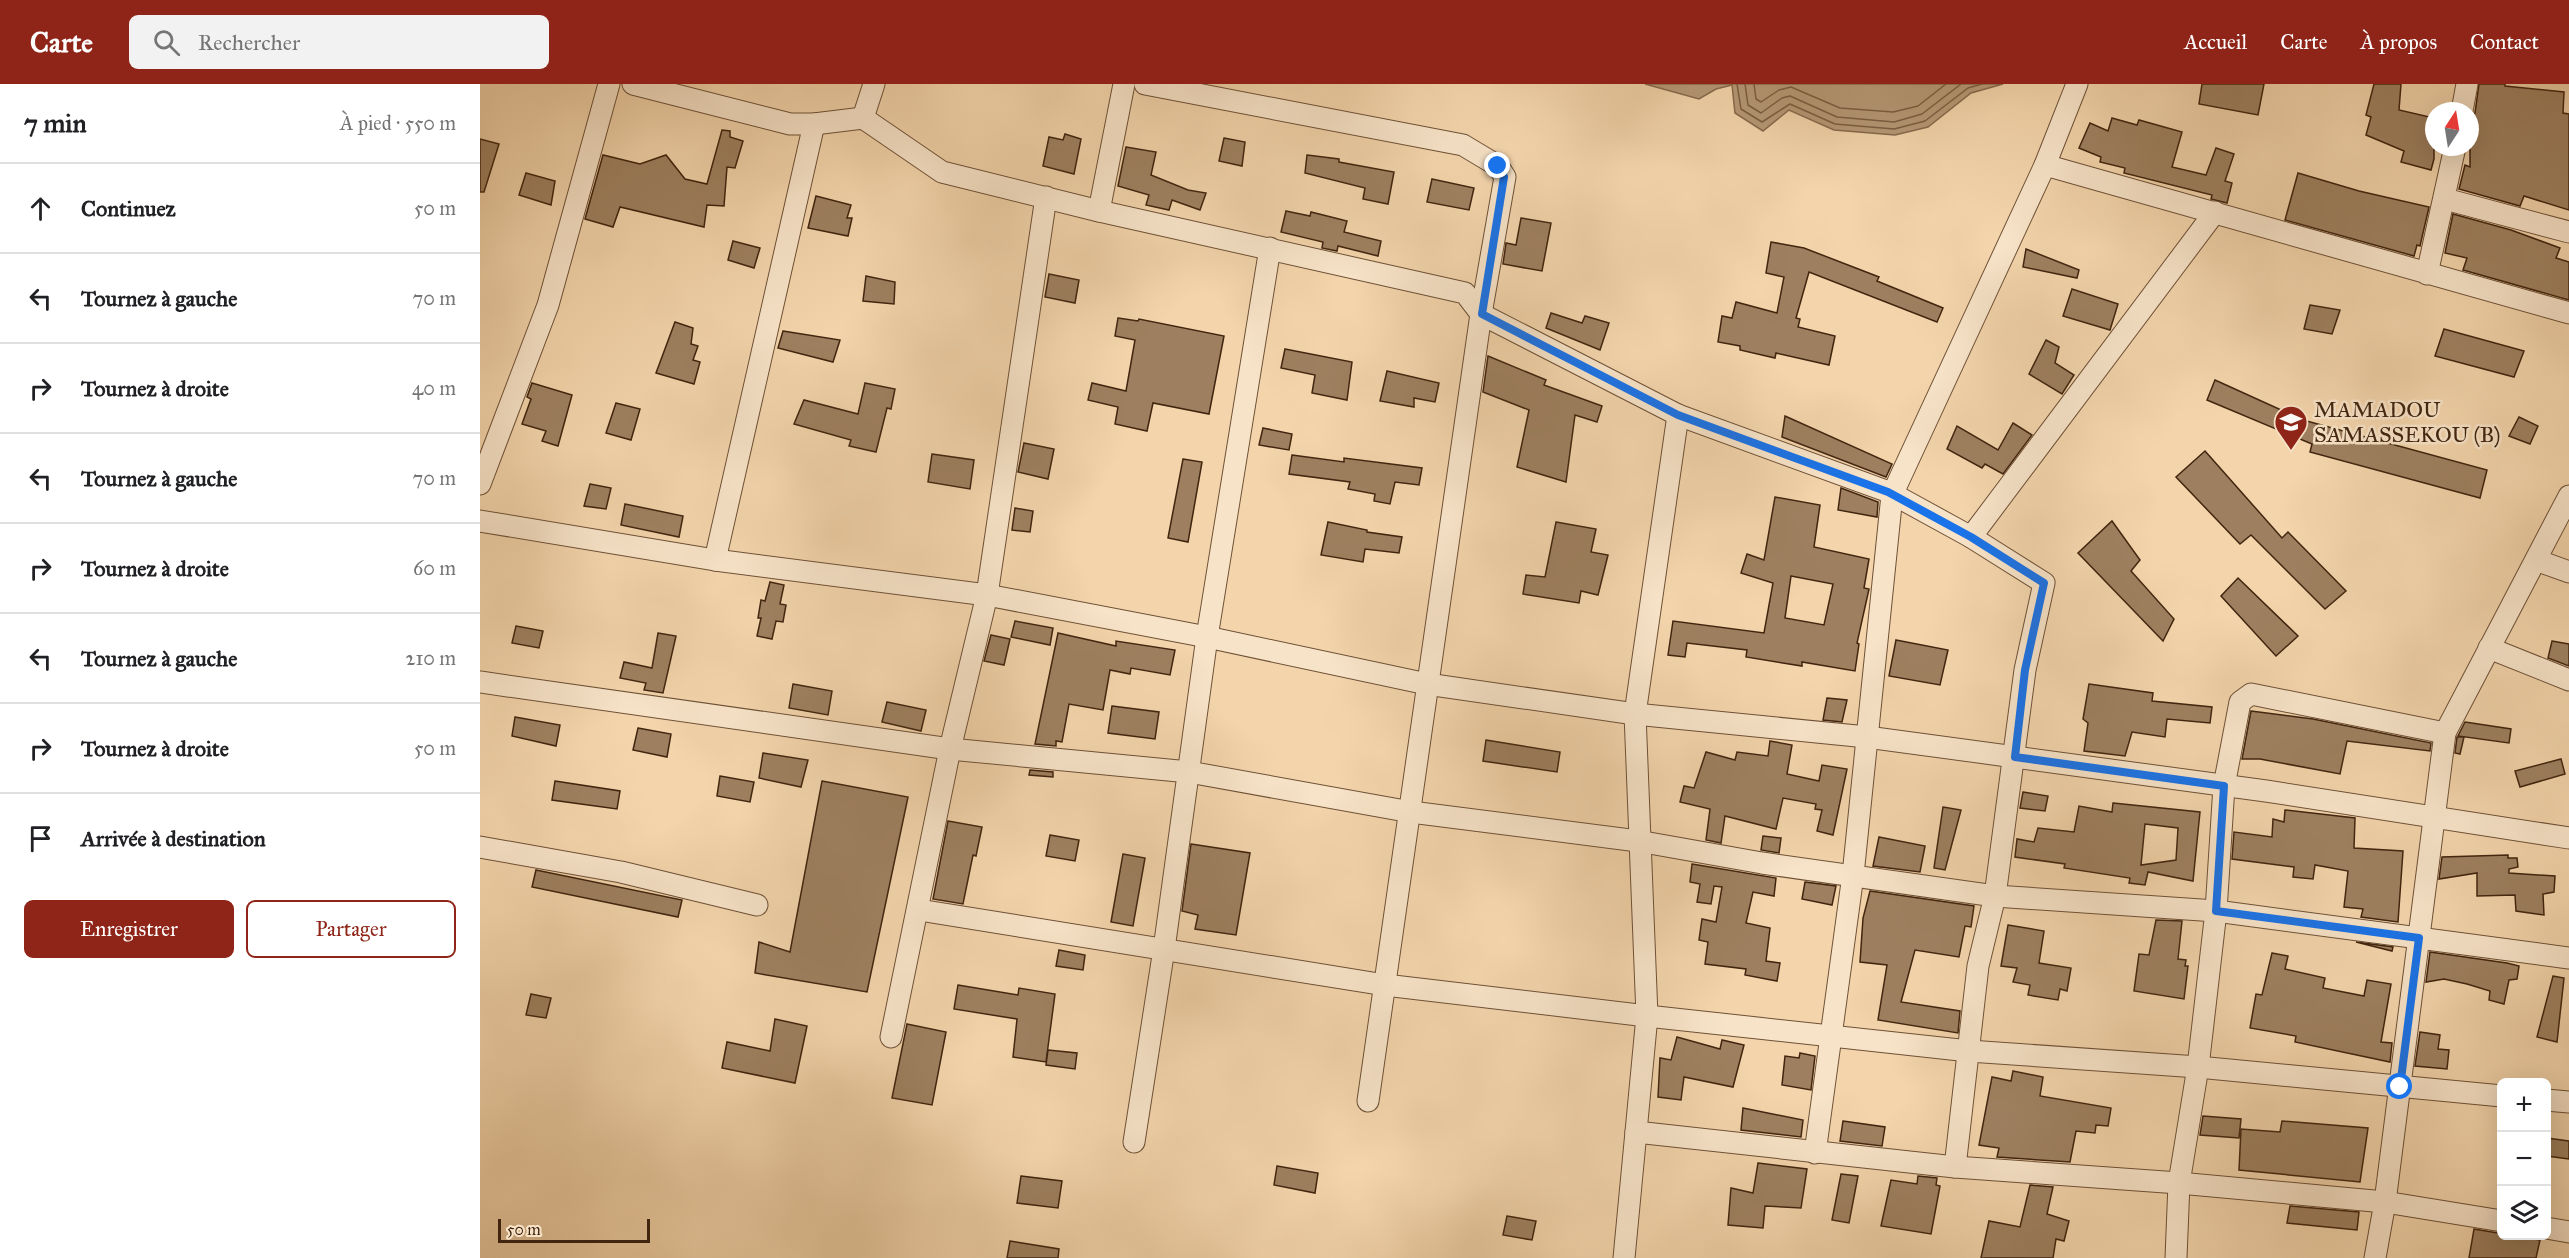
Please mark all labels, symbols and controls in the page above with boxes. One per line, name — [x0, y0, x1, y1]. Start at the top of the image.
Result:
search box — [129, 15, 549, 69]
text: Carte — [30, 25, 93, 60]
icon: search — [150, 26, 183, 59]
text: Rechercher — [198, 29, 300, 56]
text: Accueil — [2184, 29, 2247, 55]
text: Carte — [2280, 29, 2328, 55]
text: À propos — [2361, 29, 2437, 55]
text: Contact — [2470, 29, 2539, 55]
north arrow — [2425, 102, 2479, 156]
text: 7 min — [24, 107, 87, 139]
text: À pied · 550 m — [340, 111, 456, 135]
route end — [1484, 152, 1510, 178]
icon: ahead — [24, 192, 57, 225]
text: Continuez — [81, 195, 176, 222]
text: 50 m — [414, 196, 456, 220]
icon: left — [24, 282, 57, 315]
text: Tournez à gauche — [81, 285, 237, 312]
text: 70 m — [413, 286, 456, 310]
icon: right — [24, 372, 57, 405]
text: Tournez à droite — [81, 375, 229, 402]
text: 40 m — [412, 376, 456, 400]
place label: MAMADOU SAMASSEKOU (B) — [2314, 396, 2501, 448]
school or university icon: MAMADOU SAMASSEKOU (B) — [2273, 404, 2309, 451]
icon: left — [24, 462, 57, 495]
text: Tournez à gauche — [81, 465, 237, 492]
text: 70 m — [413, 466, 456, 490]
icon: right — [24, 552, 57, 585]
text: Tournez à droite — [81, 555, 229, 582]
text: 60 m — [413, 556, 456, 580]
icon: left — [24, 642, 57, 675]
text: Tournez à gauche — [81, 645, 237, 672]
text: 210 m — [406, 646, 456, 670]
icon: right — [24, 732, 57, 765]
text: Tournez à droite — [81, 735, 229, 762]
text: 50 m — [414, 736, 456, 760]
icon: arrive — [24, 822, 57, 855]
text: Arrivée à destination — [81, 825, 266, 852]
button: Enregistrer — [24, 900, 234, 958]
button: Partager — [246, 900, 456, 958]
route start — [2386, 1073, 2412, 1099]
map controls — [2497, 1078, 2551, 1240]
button: + — [2497, 1078, 2551, 1132]
button: − — [2497, 1132, 2551, 1186]
button: layers — [2497, 1186, 2551, 1240]
scale bar — [498, 1216, 650, 1244]
text: 50 m — [507, 1220, 541, 1239]

